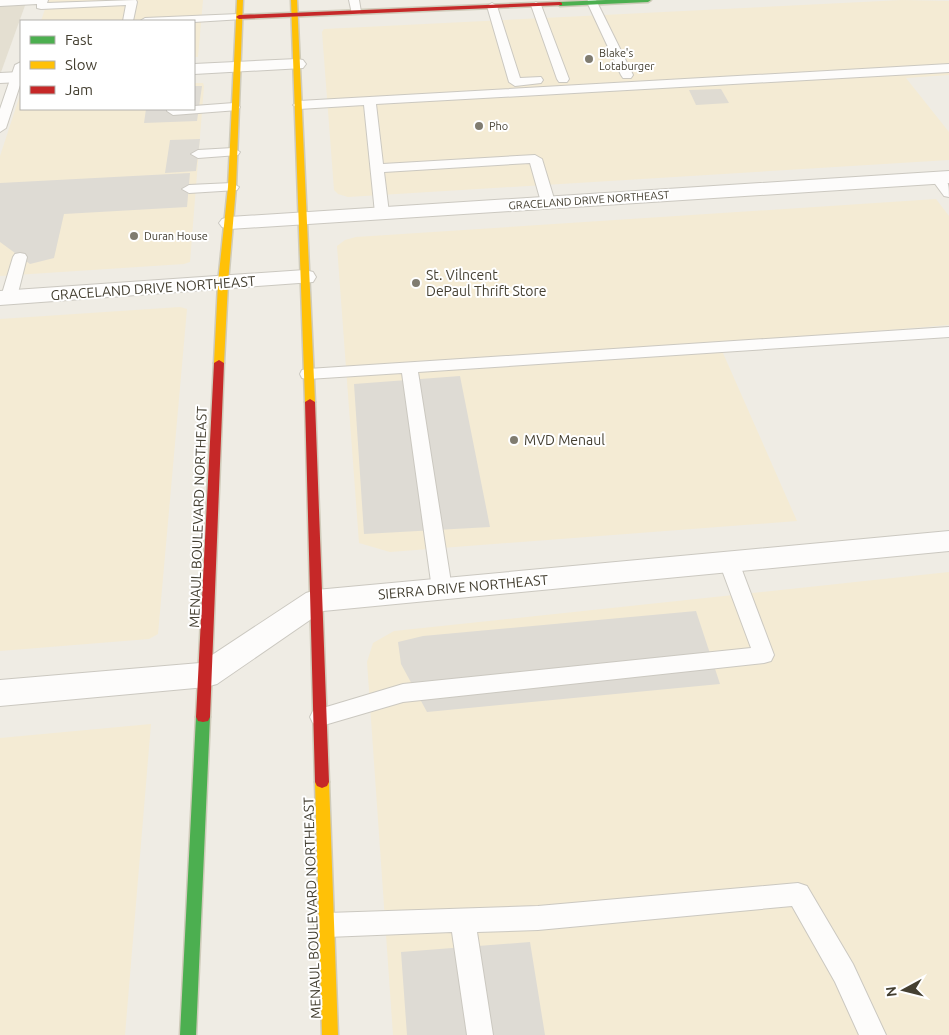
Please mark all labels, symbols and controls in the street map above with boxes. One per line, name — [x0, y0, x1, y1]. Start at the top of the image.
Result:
legend — [20, 20, 195, 110]
text: Fast — [65, 31, 93, 48]
place label: Blake's Lotaburger — [599, 47, 655, 72]
marker: Blake's Lotaburger — [583, 53, 595, 65]
text: Slow — [65, 56, 98, 73]
text: Jam — [65, 81, 93, 98]
marker: Pho — [473, 120, 485, 132]
place label: Pho — [489, 120, 508, 132]
street label: GRACELAND DRIVE NORTHEAST — [508, 188, 670, 212]
marker: Duran House — [128, 230, 140, 242]
place label: Duran House — [144, 230, 208, 242]
place label: St. Vilncent DePaul Thrift Store — [426, 267, 546, 299]
street label: GRACELAND DRIVE NORTHEAST — [50, 273, 256, 303]
marker: St. Vilncent DePaul Thrift Store — [410, 277, 422, 289]
street label: MENAUL BOULEVARD NORTHEAST — [186, 406, 210, 628]
place label: MVD Menaul — [524, 432, 605, 448]
marker: MVD Menaul — [508, 434, 520, 446]
street label: SIERRA DRIVE NORTHEAST — [377, 572, 549, 602]
street label: MENAUL BOULEVARD NORTHEAST — [300, 797, 324, 1019]
north arrow — [879, 965, 929, 1015]
text: N — [883, 985, 900, 998]

